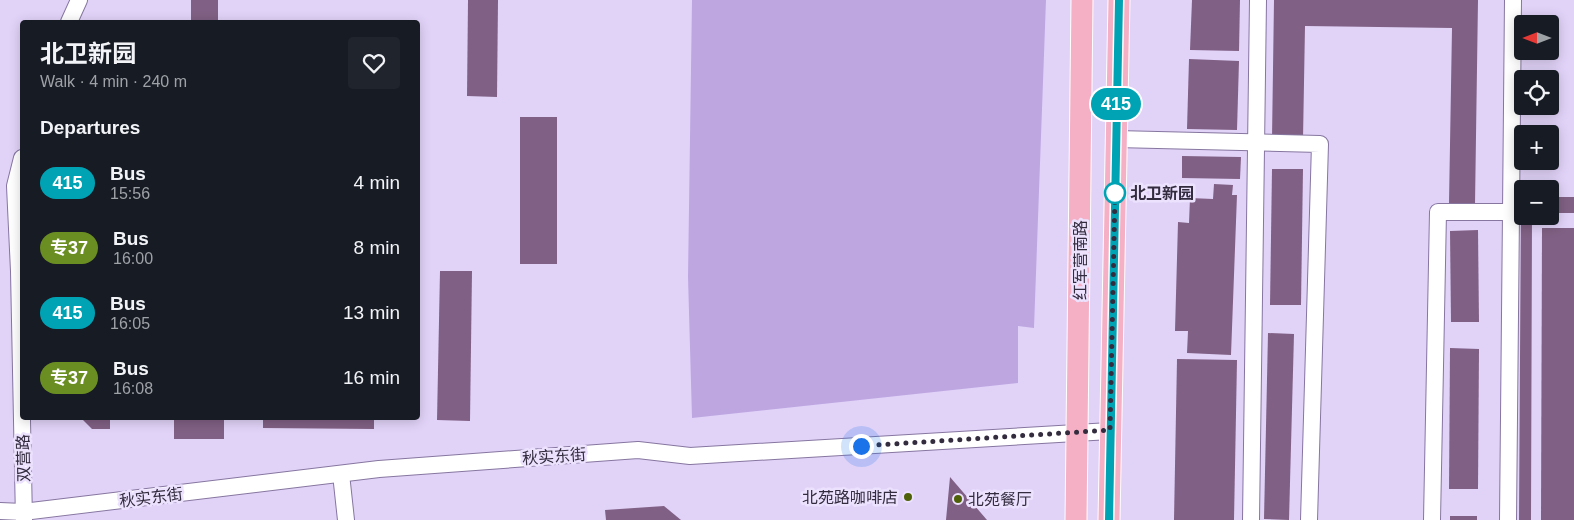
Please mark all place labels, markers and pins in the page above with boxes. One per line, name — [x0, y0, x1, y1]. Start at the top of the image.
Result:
marker: 北卫新园 — [1104, 182, 1126, 204]
place label: 北卫新园 — [1130, 185, 1194, 202]
place label: 北苑路咖啡店 — [802, 489, 898, 506]
marker: 北苑路咖啡店 — [902, 491, 914, 503]
place label: 北苑餐厅 — [968, 491, 1032, 508]
marker: 北苑餐厅 — [952, 493, 964, 505]

